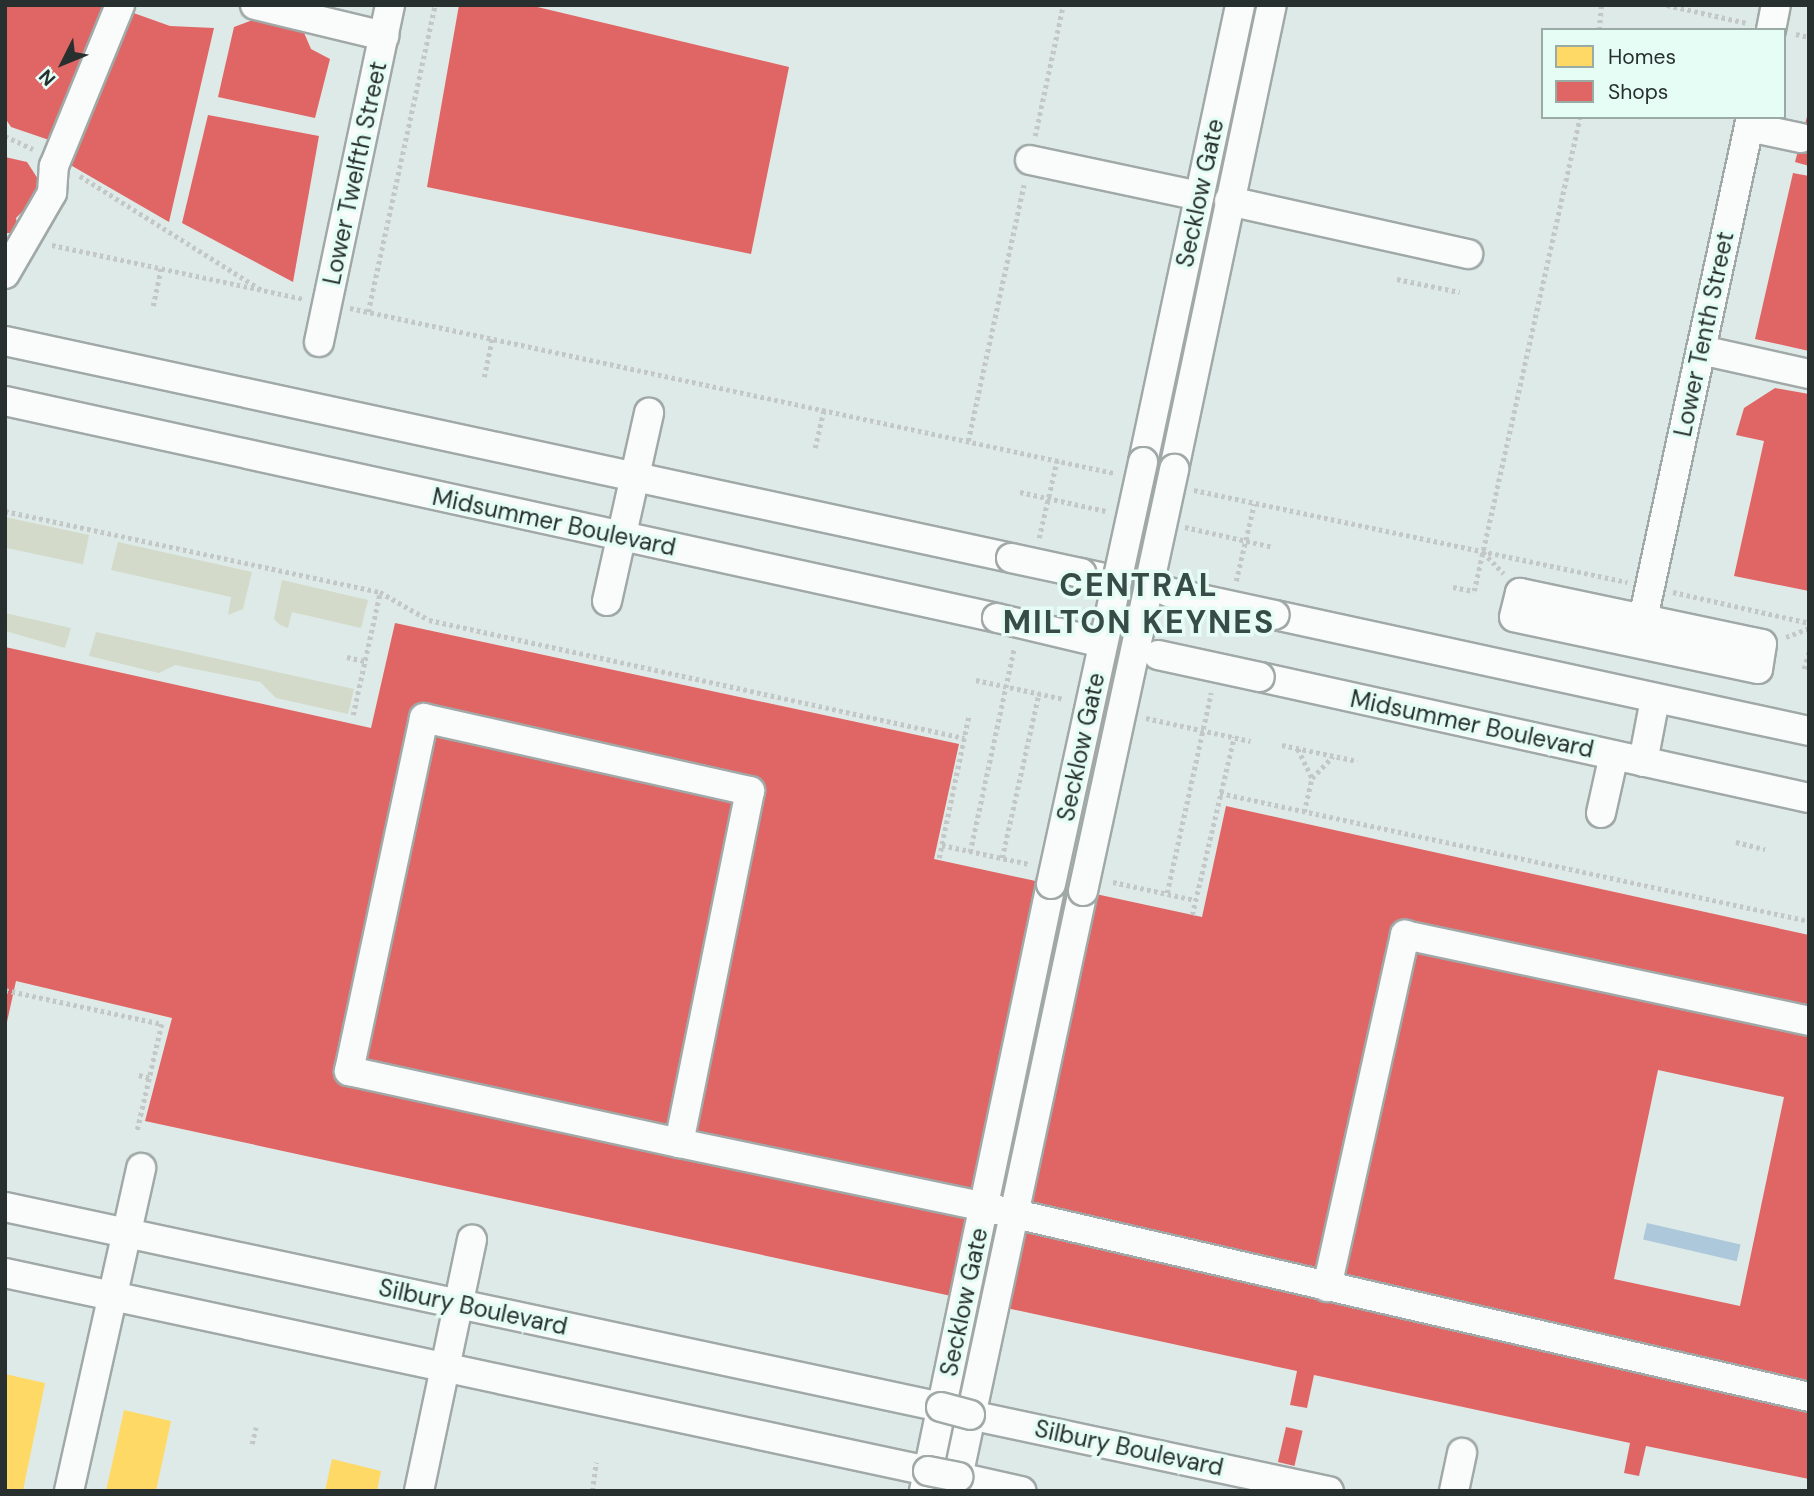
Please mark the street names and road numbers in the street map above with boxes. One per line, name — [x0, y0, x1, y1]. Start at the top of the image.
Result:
street label: Lower Twelfth Street — [317, 59, 393, 287]
street label: Secklow Gate — [1170, 116, 1230, 270]
street label: Lower Tenth Street — [1668, 229, 1740, 439]
street label: Midsummer Boulevard — [430, 482, 678, 562]
street label: Secklow Gate — [1051, 670, 1111, 824]
street label: Midsummer Boulevard — [1348, 684, 1596, 764]
street label: Secklow Gate — [934, 1225, 994, 1379]
street label: Silbury Boulevard — [376, 1273, 570, 1341]
street label: Silbury Boulevard — [1032, 1414, 1226, 1482]

